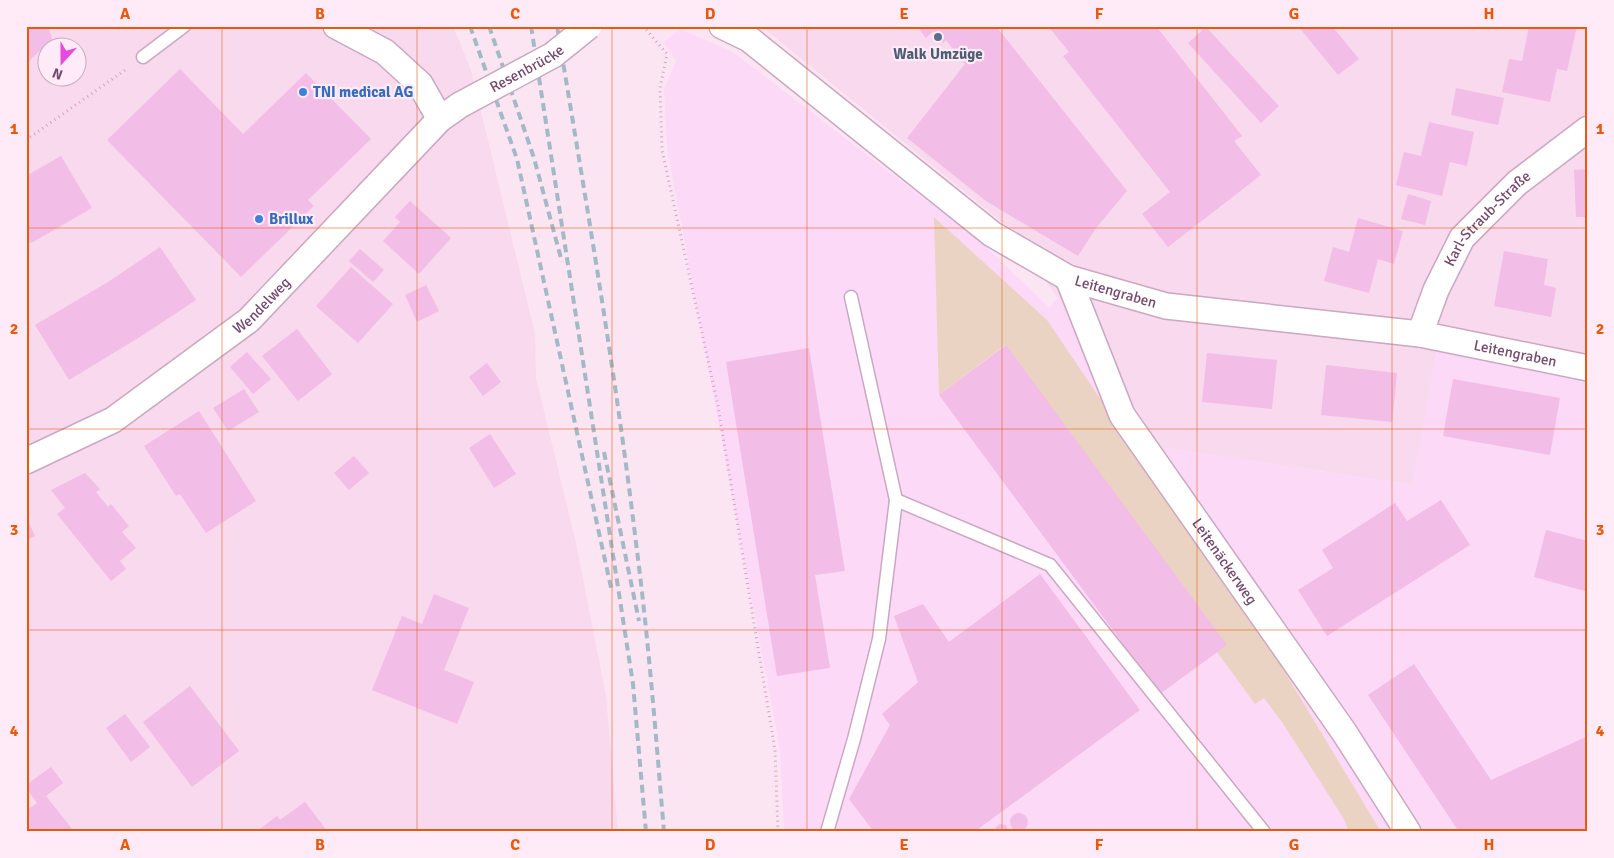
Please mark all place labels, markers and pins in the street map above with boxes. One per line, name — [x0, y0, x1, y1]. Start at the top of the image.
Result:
marker: Walk Umzüge — [932, 31, 944, 43]
place label: Walk Umzüge — [893, 45, 983, 63]
place label: TNI medical AG — [313, 83, 413, 101]
marker: TNI medical AG — [297, 86, 309, 98]
place label: Brillux — [269, 210, 314, 228]
marker: Brillux — [253, 213, 265, 225]

